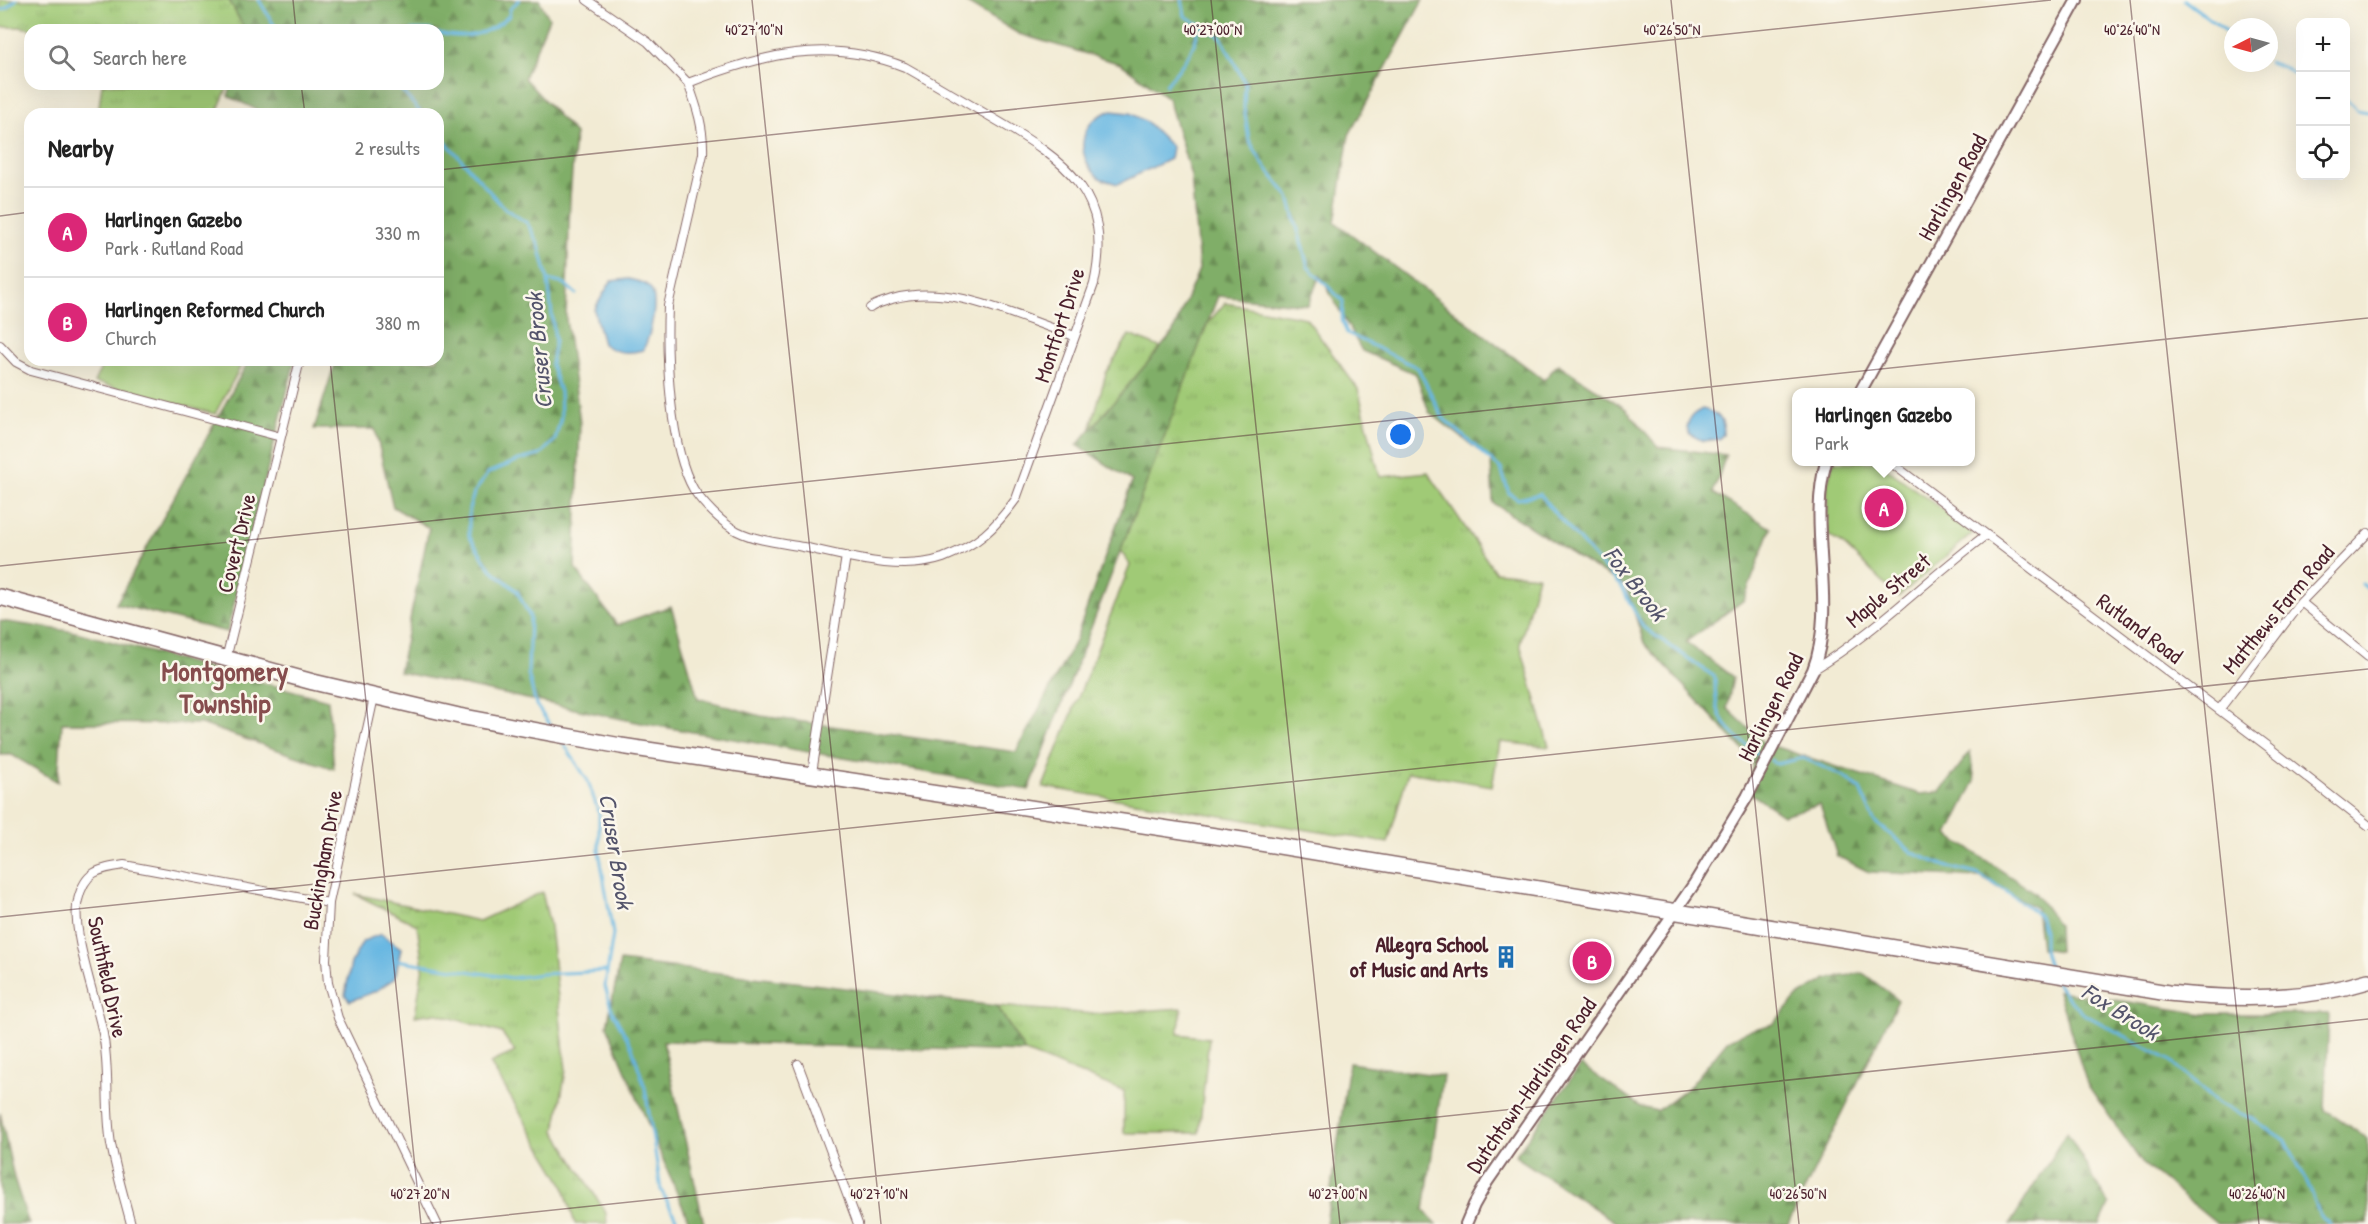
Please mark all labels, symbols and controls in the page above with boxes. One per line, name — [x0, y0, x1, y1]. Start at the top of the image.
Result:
north arrow — [2224, 18, 2278, 72]
map controls — [2296, 18, 2350, 180]
button: + — [2296, 18, 2350, 72]
text: 40°27'10"N — [725, 19, 783, 40]
text: 40°27'00"N — [1184, 19, 1242, 40]
text: 40°26'50"N — [1644, 19, 1700, 40]
text: 40°26'40"N — [2104, 19, 2160, 40]
search box — [24, 24, 444, 90]
icon: search — [45, 41, 78, 74]
text: Search here — [93, 42, 187, 72]
button: − — [2296, 72, 2350, 126]
button: locate — [2296, 126, 2350, 180]
street label: Harlingen Road — [1910, 128, 1994, 246]
text: Nearby — [48, 130, 114, 165]
text: 2 results — [355, 134, 420, 161]
text: Harlingen Gazebo — [105, 204, 242, 234]
text: A — [63, 219, 72, 246]
text: 330 m — [375, 219, 420, 246]
text: Park · Rutland Road — [105, 234, 243, 261]
street label: Montfort Drive — [1026, 264, 1092, 386]
water label: Cruser Brook — [517, 290, 559, 410]
text: Harlingen Reformed Church — [105, 294, 324, 324]
text: B — [62, 309, 73, 336]
text: 380 m — [375, 309, 420, 336]
text: Church — [105, 324, 156, 351]
popup — [1792, 388, 1975, 466]
text: Harlingen Gazebo — [1815, 399, 1952, 429]
your location — [1386, 420, 1415, 449]
text: Park — [1815, 429, 1848, 456]
pin: A — [1864, 486, 1904, 530]
street label: Covert Drive — [209, 490, 263, 596]
street label: Matthews Farm Road — [2215, 538, 2341, 680]
water label: Fox Brook — [1597, 539, 1676, 628]
street label: Maple Street — [1839, 545, 1937, 634]
street label: Rutland Road — [2091, 586, 2189, 670]
street label: Harlingen Road — [1730, 647, 1810, 766]
district label: Montgomery Township — [162, 652, 289, 723]
street label: Buckingham Drive — [295, 787, 349, 932]
water label: Cruser Brook — [592, 791, 642, 913]
street label: Southfield Drive — [81, 914, 136, 1041]
place label: Allegra School of Music and Arts — [1350, 929, 1489, 984]
pin: B — [1572, 938, 1612, 984]
building icon: Allegra School of Music and Arts — [1493, 944, 1519, 970]
water label: Fox Brook — [2076, 975, 2168, 1048]
street label: Dutchtown-Harlingen Road — [1459, 991, 1603, 1179]
text: 40°27'20"N — [391, 1183, 450, 1204]
text: 40°27'10"N — [850, 1183, 908, 1204]
text: 40°27'00"N — [1309, 1183, 1367, 1204]
text: 40°26'50"N — [1770, 1183, 1826, 1204]
text: 40°26'40"N — [2229, 1183, 2285, 1204]

